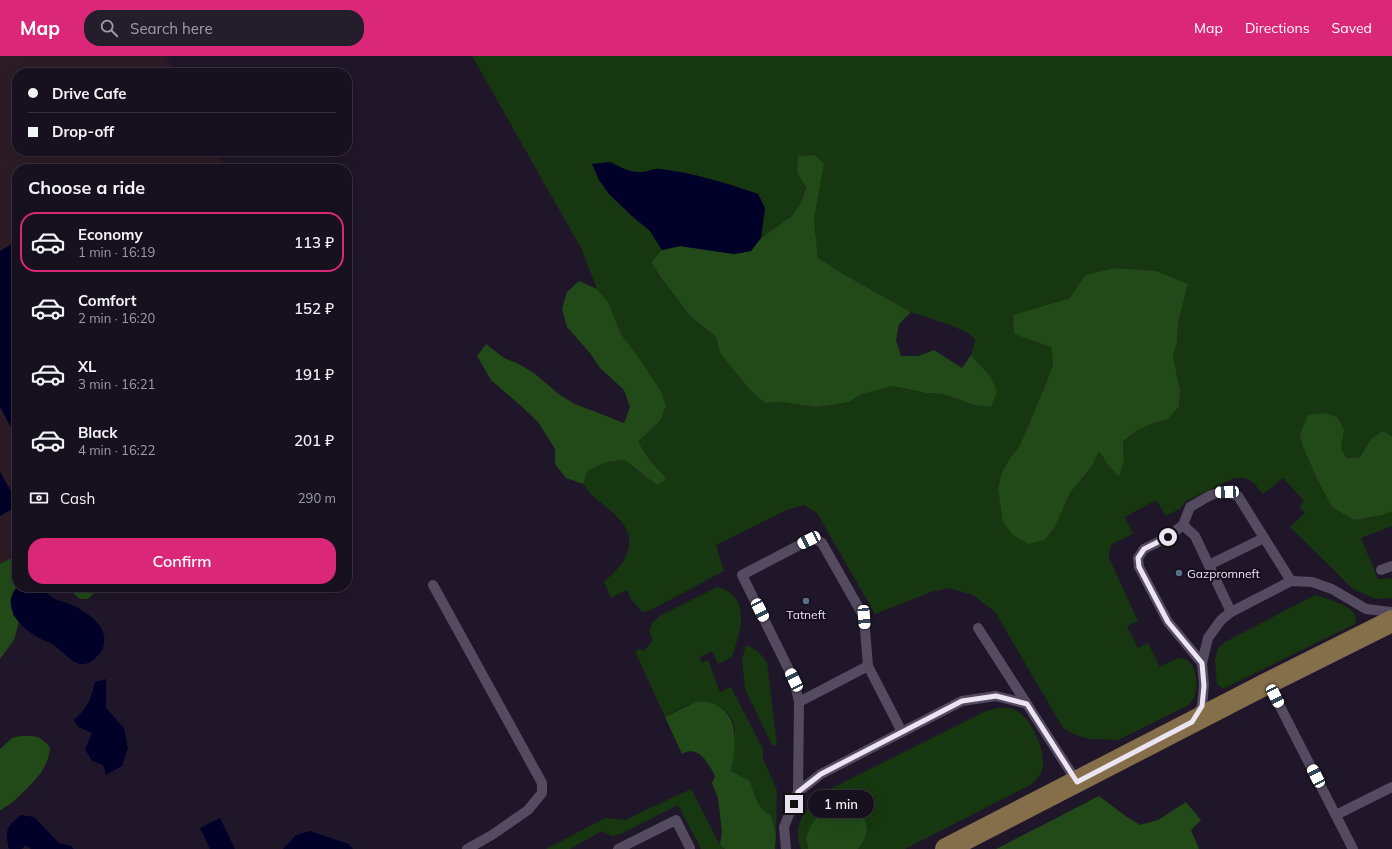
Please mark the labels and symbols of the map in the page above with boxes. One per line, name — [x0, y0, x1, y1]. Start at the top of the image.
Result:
car — [1215, 485, 1239, 499]
route start — [1159, 528, 1177, 546]
car — [796, 529, 822, 551]
place label: Gazpromneft — [1187, 566, 1260, 581]
marker: Gazpromneft — [1174, 568, 1184, 578]
marker: Tatneft — [801, 596, 811, 606]
car — [749, 597, 771, 623]
car — [857, 605, 871, 629]
place label: Tatneft — [786, 607, 826, 622]
car — [783, 667, 805, 693]
car — [1264, 683, 1286, 709]
car — [1305, 763, 1327, 789]
callout: 1 min — [808, 790, 874, 818]
route end — [785, 795, 803, 813]

